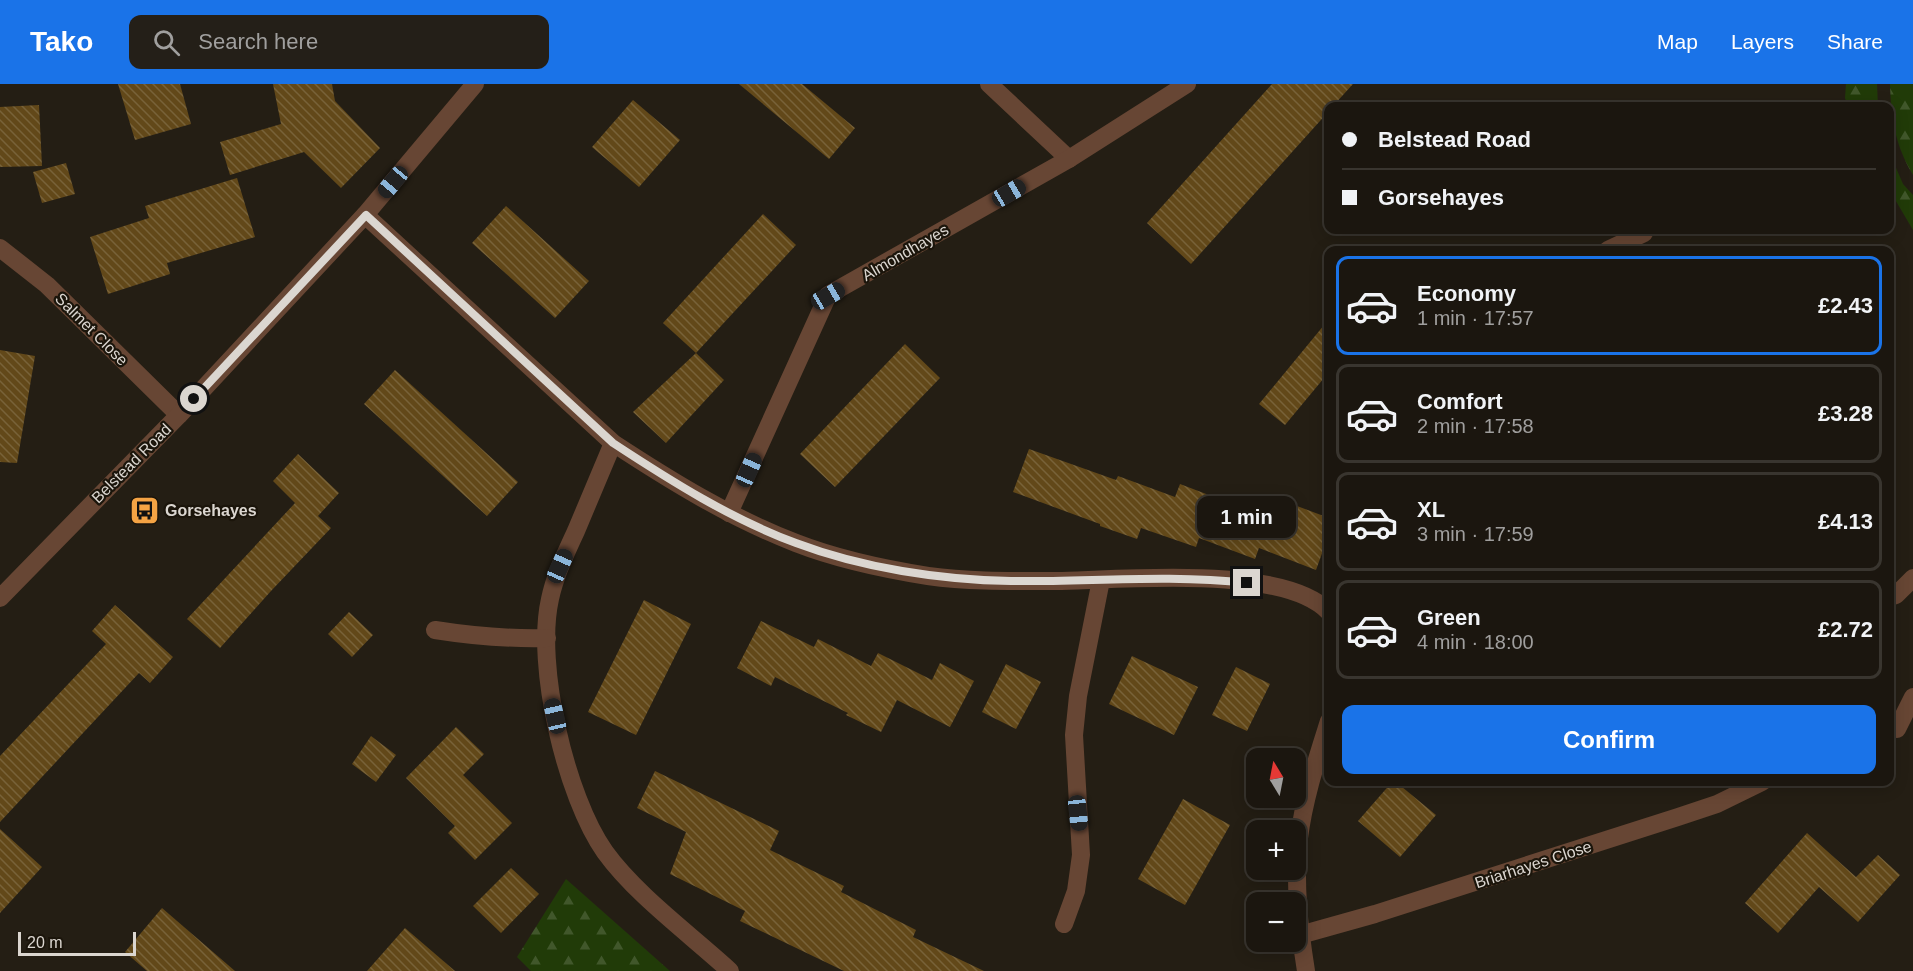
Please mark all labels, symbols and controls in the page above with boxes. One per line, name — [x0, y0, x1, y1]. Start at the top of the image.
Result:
search box — [129, 15, 549, 69]
text: Tako — [30, 26, 93, 57]
icon: search — [150, 26, 183, 59]
text: Search here — [198, 29, 318, 54]
text: Map — [1657, 30, 1698, 53]
text: Layers — [1731, 30, 1794, 53]
text: Share — [1827, 30, 1883, 53]
text: Belstead Road — [1378, 127, 1531, 152]
car — [375, 162, 411, 202]
car — [989, 176, 1029, 210]
text: Gorsehayes — [1378, 185, 1504, 210]
street label: Almondhayes — [859, 221, 951, 284]
car — [808, 279, 848, 313]
icon: car — [1345, 279, 1399, 333]
text: Economy — [1417, 281, 1516, 306]
street label: Salmet Close — [52, 290, 131, 369]
text: £2.43 — [1818, 293, 1873, 318]
text: 1 min · 17:57 — [1417, 307, 1534, 329]
route start — [180, 385, 207, 412]
icon: car — [1345, 387, 1399, 441]
text: Comfort — [1417, 389, 1503, 414]
text: £3.28 — [1818, 401, 1873, 426]
text: 2 min · 17:58 — [1417, 415, 1534, 437]
street label: Belstead Road — [88, 420, 174, 506]
car — [733, 450, 765, 490]
bus stop icon: Gorsehayes — [128, 494, 160, 526]
icon: car — [1345, 495, 1399, 549]
callout: 1 min — [1198, 496, 1296, 538]
text: XL — [1417, 497, 1445, 522]
place label: Gorsehayes — [165, 502, 257, 519]
text: 1 min — [1220, 506, 1273, 528]
text: £4.13 — [1818, 509, 1873, 534]
text: 3 min · 17:59 — [1417, 523, 1534, 545]
car — [544, 546, 576, 586]
route end — [1233, 569, 1260, 596]
icon: car — [1345, 603, 1399, 657]
text: Green — [1417, 605, 1481, 630]
text: £2.72 — [1818, 617, 1873, 642]
text: 4 min · 18:00 — [1417, 631, 1534, 653]
car — [542, 696, 568, 736]
button: Confirm — [1342, 705, 1876, 774]
north arrow — [1246, 748, 1306, 808]
map controls — [1246, 748, 1306, 952]
car — [1067, 794, 1089, 832]
button: + — [1246, 820, 1306, 880]
street label: Briarhayes Close — [1473, 838, 1594, 891]
button: − — [1246, 892, 1306, 952]
scale bar — [18, 929, 136, 956]
text: 20 m — [27, 934, 63, 951]

